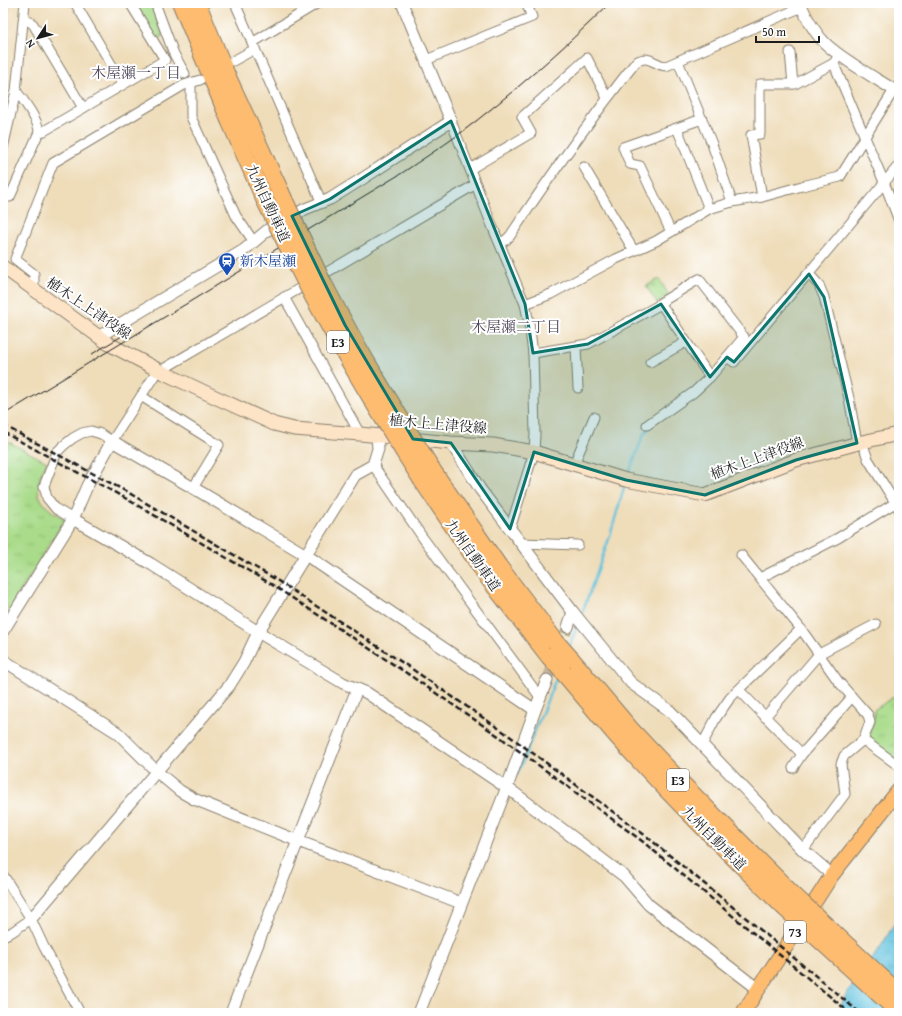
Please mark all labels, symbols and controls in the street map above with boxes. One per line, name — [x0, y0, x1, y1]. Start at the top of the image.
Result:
north arrow — [18, 18, 58, 58]
scale bar — [756, 18, 819, 44]
text: 50 m — [762, 23, 786, 40]
text: N — [21, 36, 39, 52]
district label: 木屋瀬一丁目 — [91, 62, 181, 83]
street label: 九州自動車道 — [241, 161, 295, 245]
station icon: 新木屋瀬 — [217, 251, 237, 276]
place label: 新木屋瀬 — [240, 251, 296, 271]
street label: 植木上上津役線 — [43, 272, 135, 344]
district label: 木屋瀬二丁目 — [471, 316, 561, 337]
road number: E3 — [327, 331, 349, 353]
street label: 植木上上津役線 — [388, 410, 488, 438]
street label: 植木上上津役線 — [708, 432, 806, 484]
street label: 九州自動車道 — [441, 515, 505, 595]
road number: E3 — [667, 769, 689, 791]
street label: 九州自動車道 — [677, 801, 751, 875]
road number: 73 — [784, 921, 806, 943]

